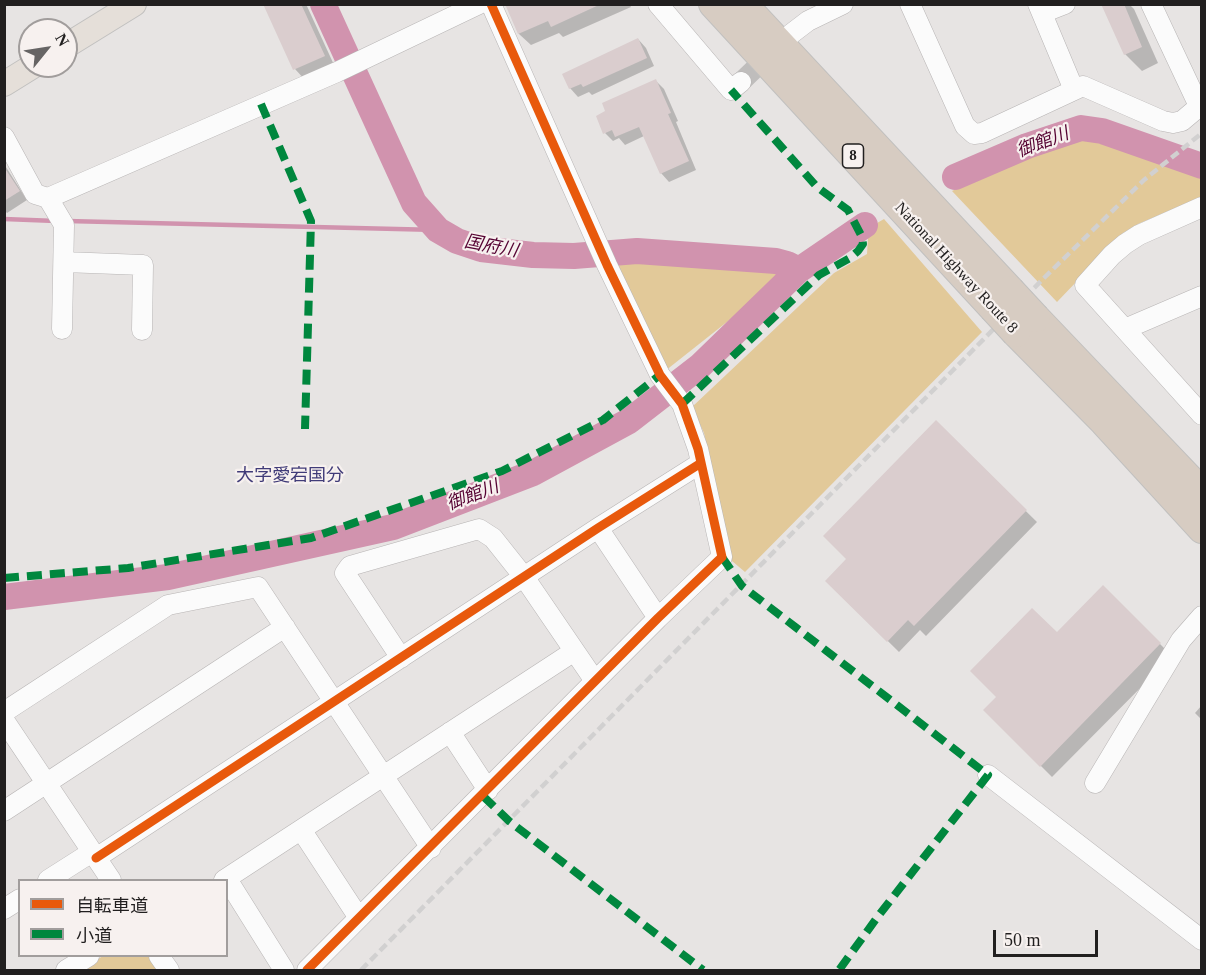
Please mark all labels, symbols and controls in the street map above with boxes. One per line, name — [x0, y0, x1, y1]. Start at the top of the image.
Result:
north arrow — [18, 18, 78, 78]
text: N — [52, 30, 73, 49]
water label: 御館川 — [1014, 123, 1072, 163]
road number: 8 — [842, 144, 864, 168]
street label: National Highway Route 8 — [890, 199, 1022, 337]
water label: 国府川 — [462, 231, 520, 263]
district label: 大字愛宕国分 — [236, 465, 344, 487]
water label: 御館川 — [444, 476, 502, 516]
legend — [18, 879, 228, 957]
text: 自転車道 — [76, 896, 148, 916]
scale bar — [996, 918, 1101, 956]
text: 小道 — [76, 926, 112, 946]
text: 50 m — [1004, 930, 1041, 950]

